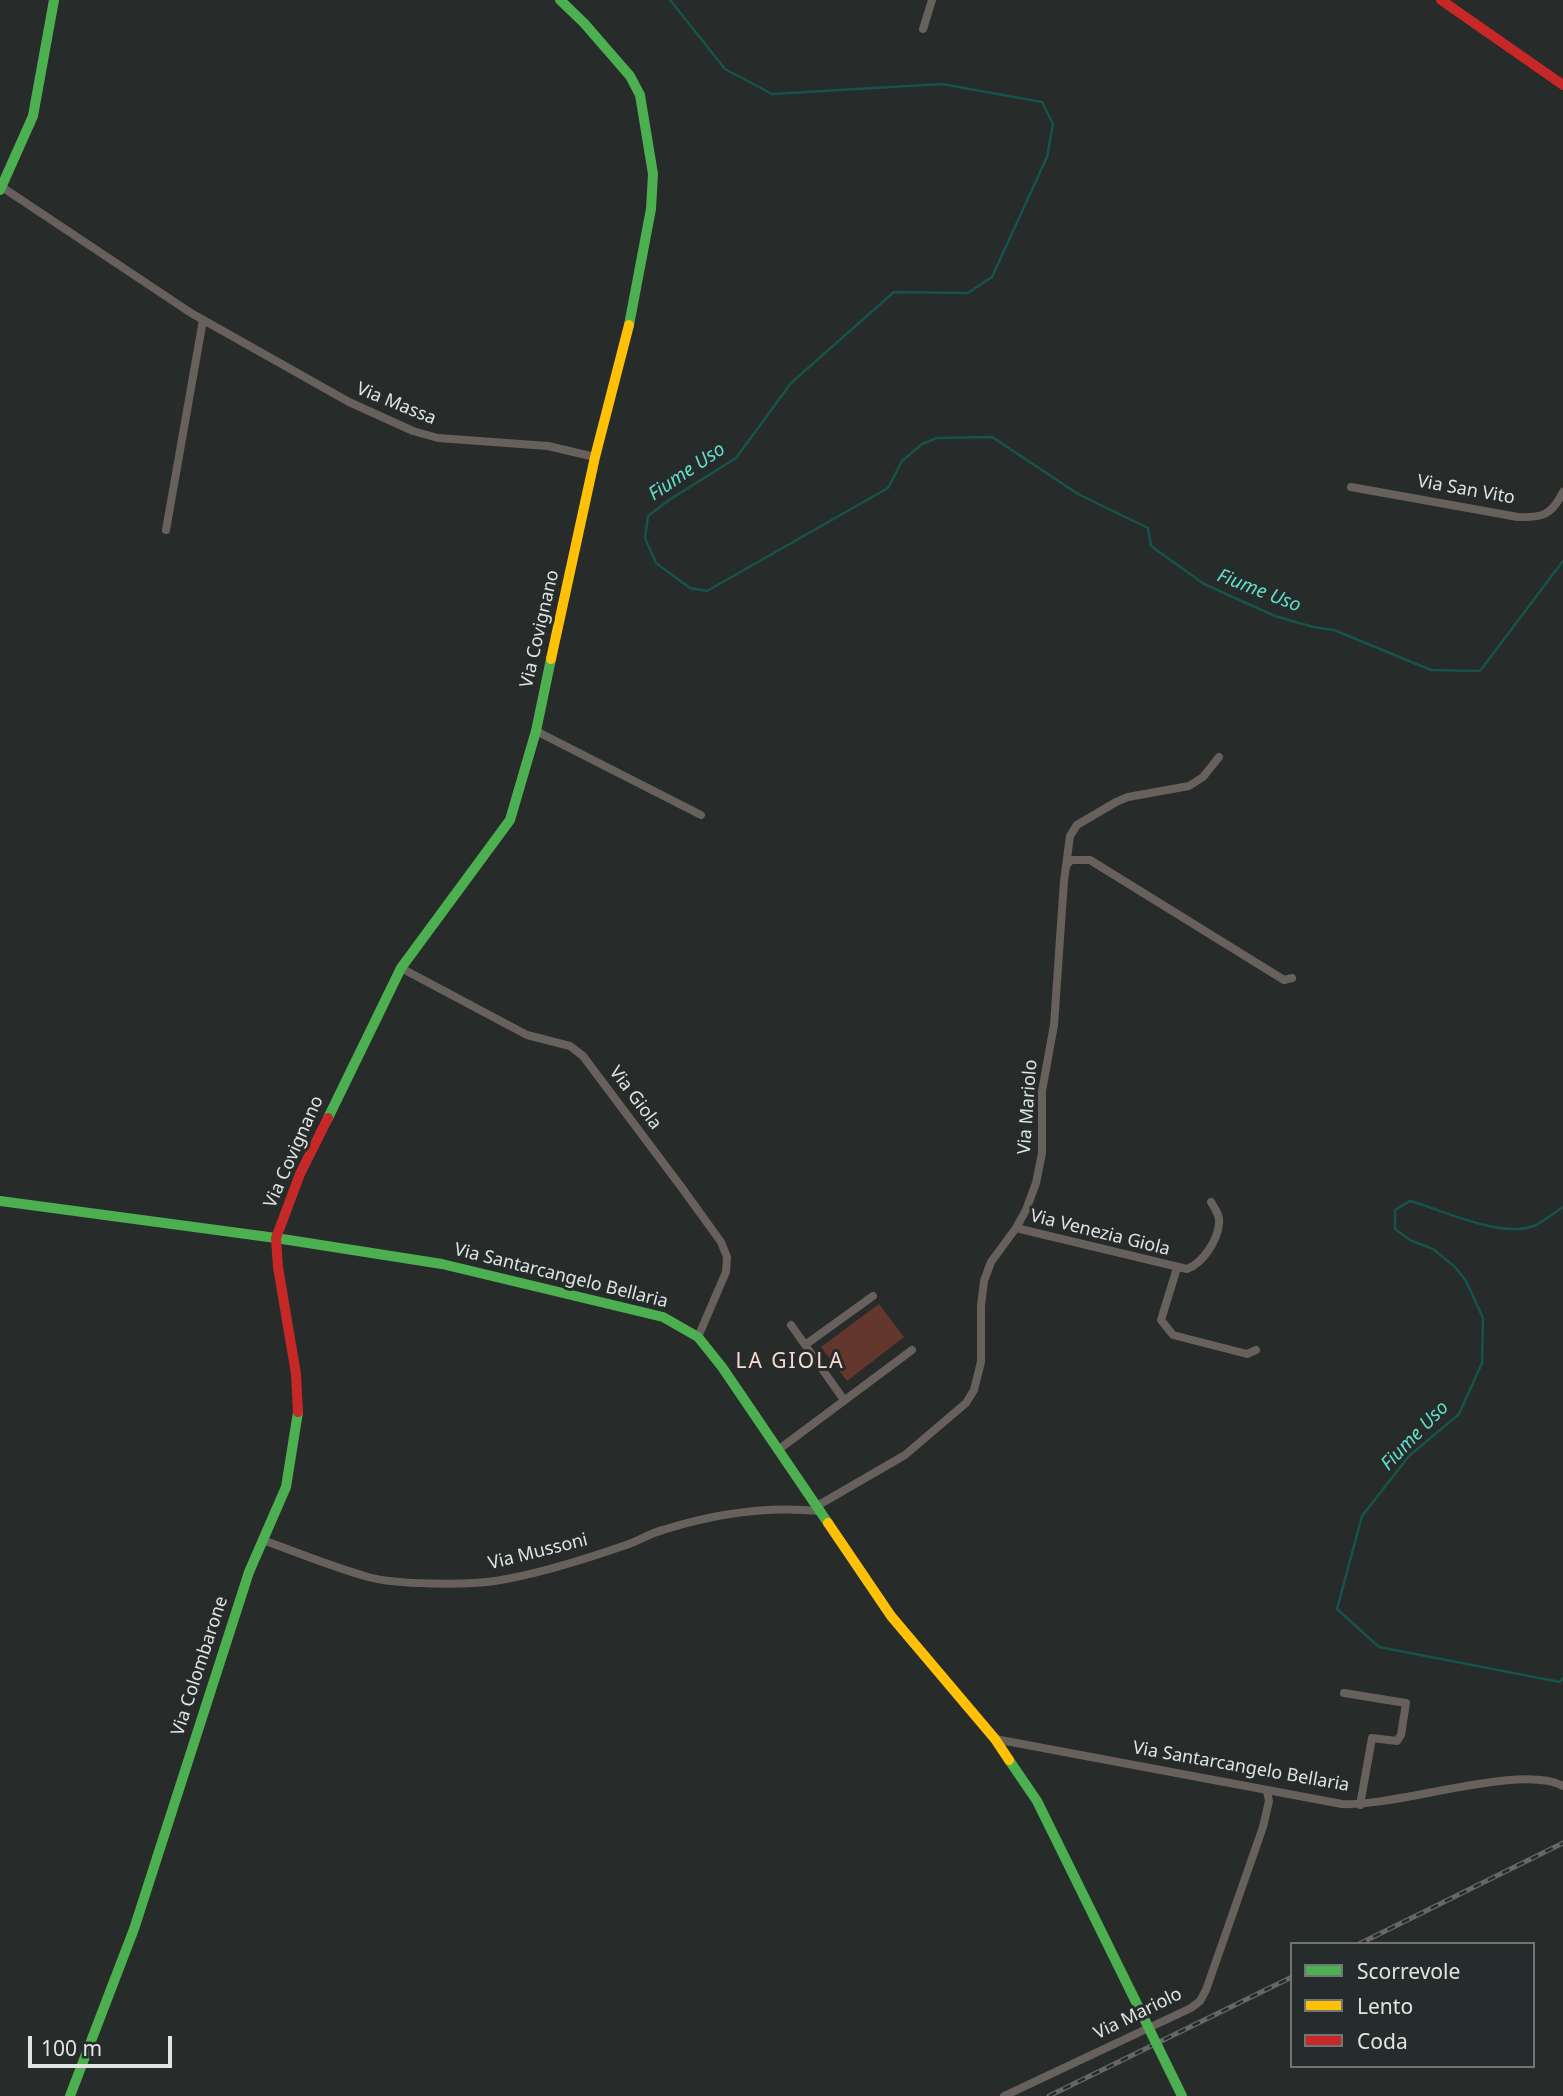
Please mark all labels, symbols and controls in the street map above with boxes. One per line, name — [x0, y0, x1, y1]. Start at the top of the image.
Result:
street label: Via Massa — [353, 378, 439, 430]
water label: Fiume Uso — [644, 438, 730, 506]
street label: Via San Vito — [1415, 471, 1517, 509]
water label: Fiume Uso — [1214, 565, 1304, 617]
street label: Via Covignano — [516, 568, 564, 690]
street label: Via Mariolo — [1014, 1059, 1042, 1155]
street label: Via Giola — [604, 1062, 666, 1134]
street label: Via Covignano — [260, 1093, 328, 1211]
street label: Via Venezia Giola — [1028, 1205, 1172, 1261]
street label: Via Santarcangelo Bellaria — [452, 1239, 670, 1313]
district label: LA GIOLA — [736, 1349, 844, 1375]
water label: Fiume Uso — [1376, 1397, 1454, 1475]
street label: Via Mussoni — [486, 1529, 590, 1575]
street label: Via Colombarone — [167, 1594, 233, 1738]
street label: Via Santarcangelo Bellaria — [1131, 1737, 1351, 1797]
legend — [1290, 1942, 1535, 2068]
text: Scorrevole — [1357, 1957, 1460, 1985]
street label: Via Mariolo — [1091, 1983, 1185, 2045]
text: Lento — [1357, 1992, 1413, 2020]
scale bar — [32, 2022, 175, 2066]
text: Coda — [1357, 2027, 1408, 2055]
text: 100 m — [41, 2034, 102, 2062]

